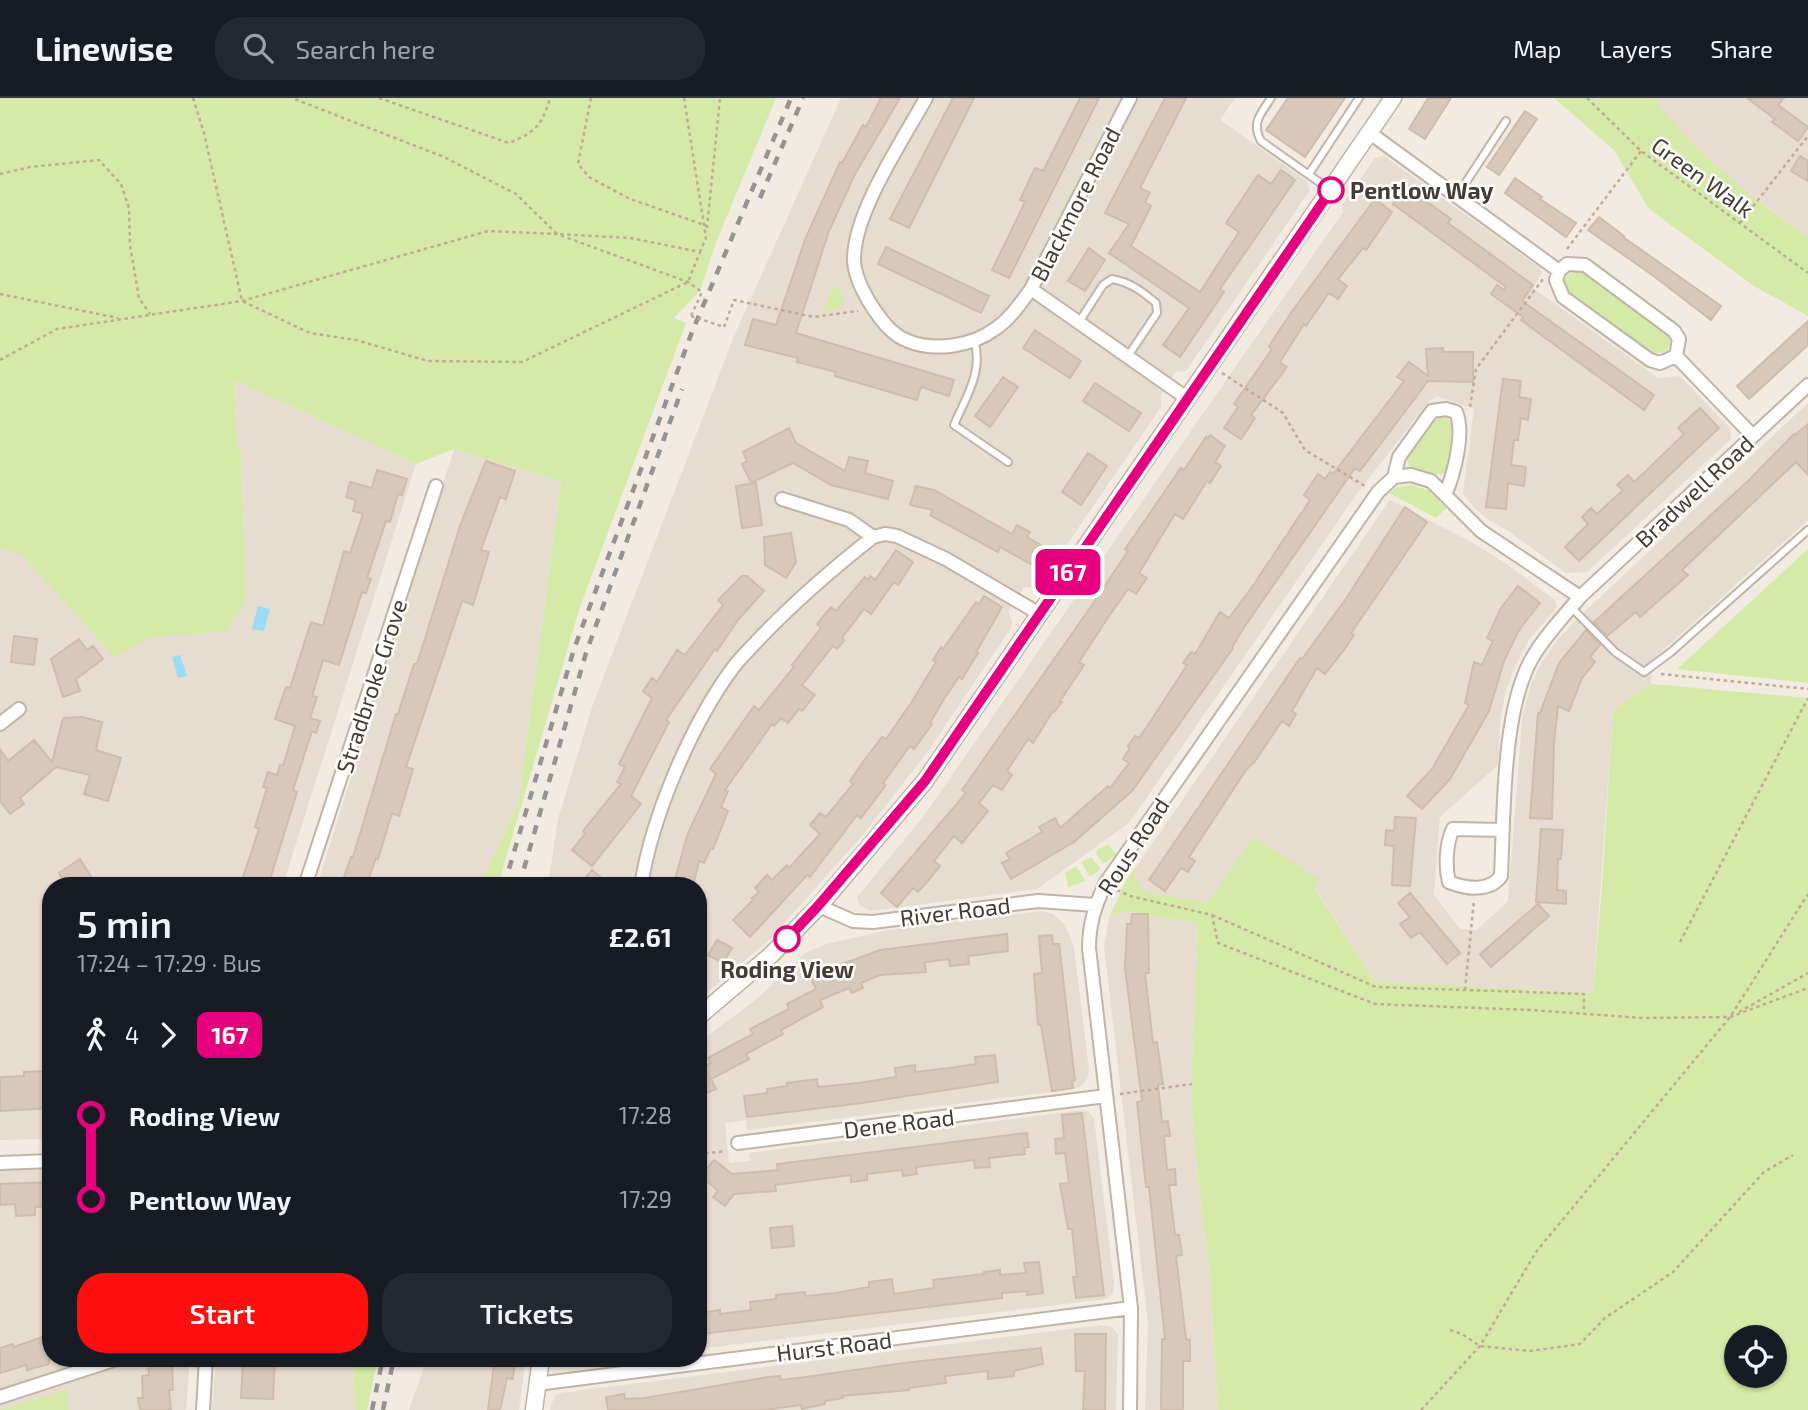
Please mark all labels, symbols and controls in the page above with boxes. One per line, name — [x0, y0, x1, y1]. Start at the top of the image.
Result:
search box — [215, 17, 705, 80]
text: Linewise — [35, 28, 173, 68]
icon: search — [239, 29, 277, 67]
text: Search here — [295, 33, 435, 64]
text: Map — [1513, 34, 1561, 63]
text: Layers — [1599, 34, 1672, 63]
text: Share — [1710, 34, 1773, 63]
street label: Blackmore Road — [1024, 122, 1126, 286]
street label: Green Walk — [1647, 131, 1760, 223]
place label: Pentlow Way — [1350, 176, 1494, 204]
marker: Pentlow Way — [1318, 177, 1344, 203]
street label: Bradwell Road — [1629, 429, 1759, 553]
line badge: 167 — [1028, 549, 1108, 595]
text: 167 — [1049, 557, 1087, 586]
street label: Stradbroke Grove — [330, 596, 412, 776]
street label: Rous Road — [1091, 792, 1175, 900]
street label: River Road — [898, 890, 1012, 932]
text: 5 min — [77, 900, 172, 946]
text: £2.61 — [609, 921, 672, 952]
marker: Roding View — [774, 926, 800, 952]
text: 17:24 – 17:29 · Bus — [77, 949, 261, 977]
place label: Roding View — [720, 955, 854, 983]
icon: walk — [77, 1016, 115, 1054]
icon: forward — [149, 1016, 187, 1054]
text: 167 — [211, 1020, 248, 1049]
text: 4 — [125, 1021, 139, 1049]
text: Roding View — [129, 1100, 280, 1131]
text: 17:28 — [619, 1101, 672, 1129]
street label: Dene Road — [842, 1102, 956, 1144]
text: Pentlow Way — [129, 1184, 291, 1215]
text: 17:29 — [620, 1185, 672, 1213]
button: Start — [77, 1273, 368, 1353]
button: Tickets — [382, 1273, 672, 1353]
street label: Hurst Road — [775, 1325, 893, 1367]
map controls — [1724, 1325, 1787, 1388]
button: locate — [1724, 1325, 1787, 1388]

